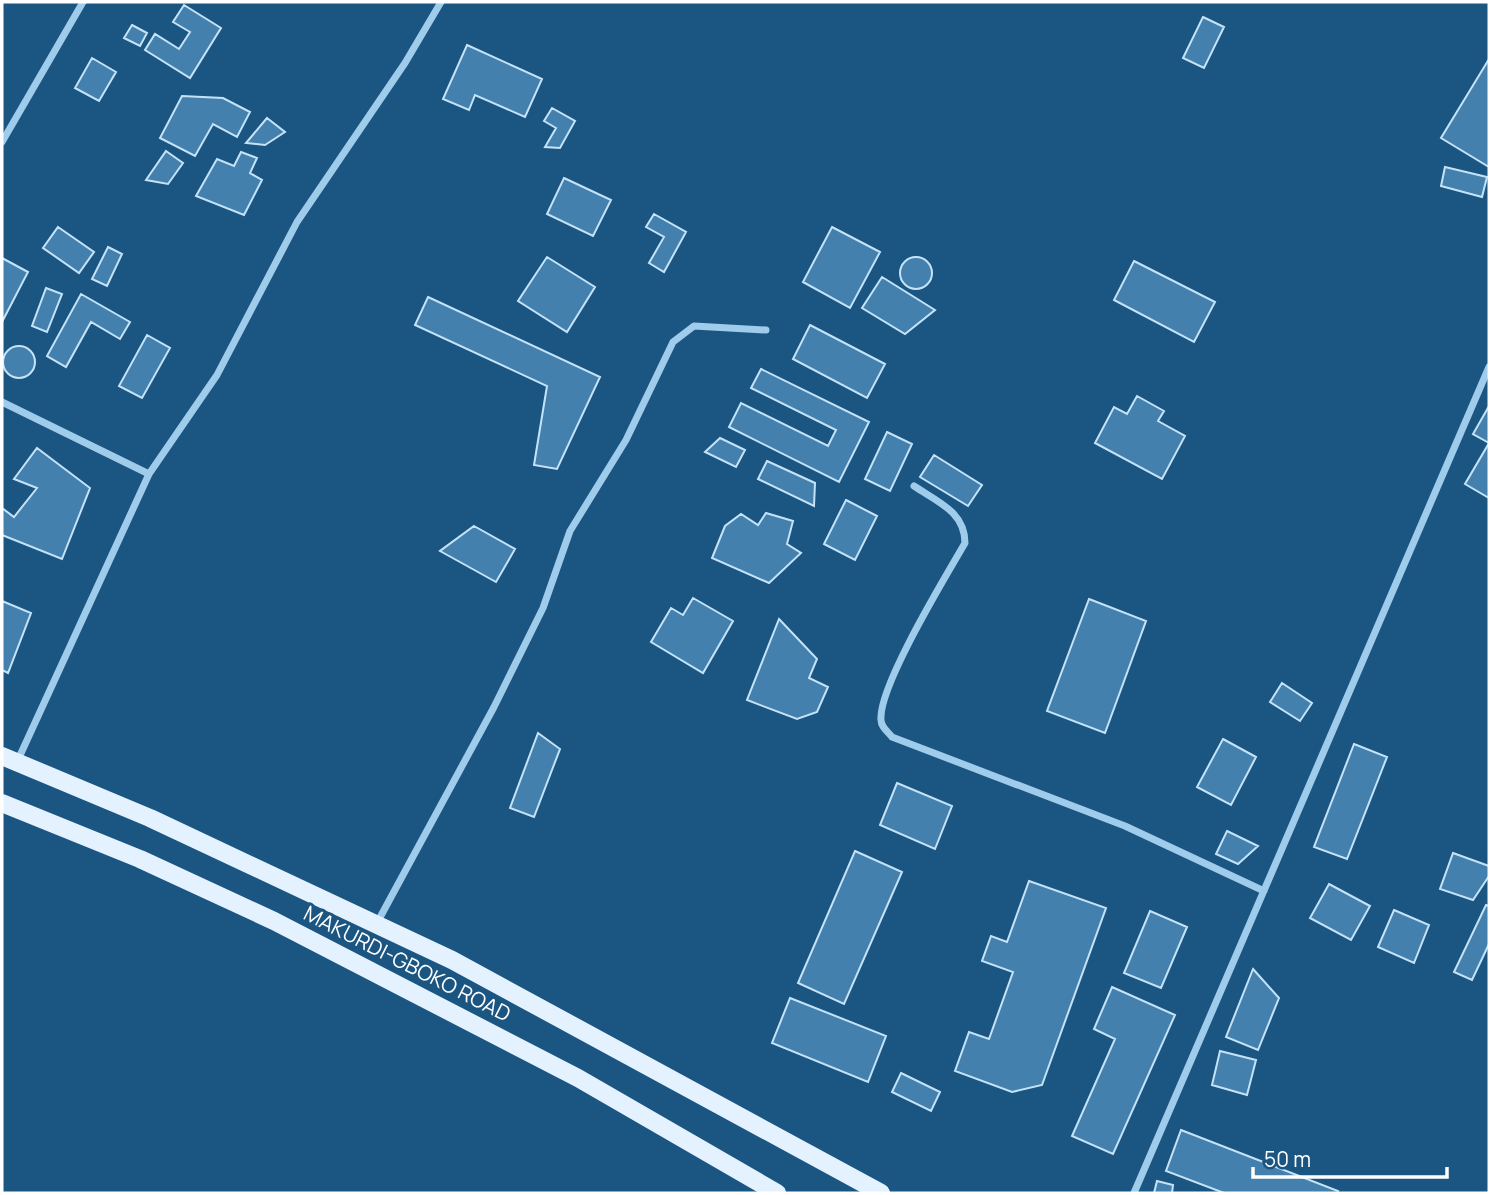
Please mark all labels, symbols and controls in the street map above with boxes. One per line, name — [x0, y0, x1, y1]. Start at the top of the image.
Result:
street label: MAKURDI-GBOKO ROAD — [299, 899, 516, 1027]
scale bar — [1253, 1136, 1447, 1180]
text: 50 m — [1264, 1145, 1311, 1173]

